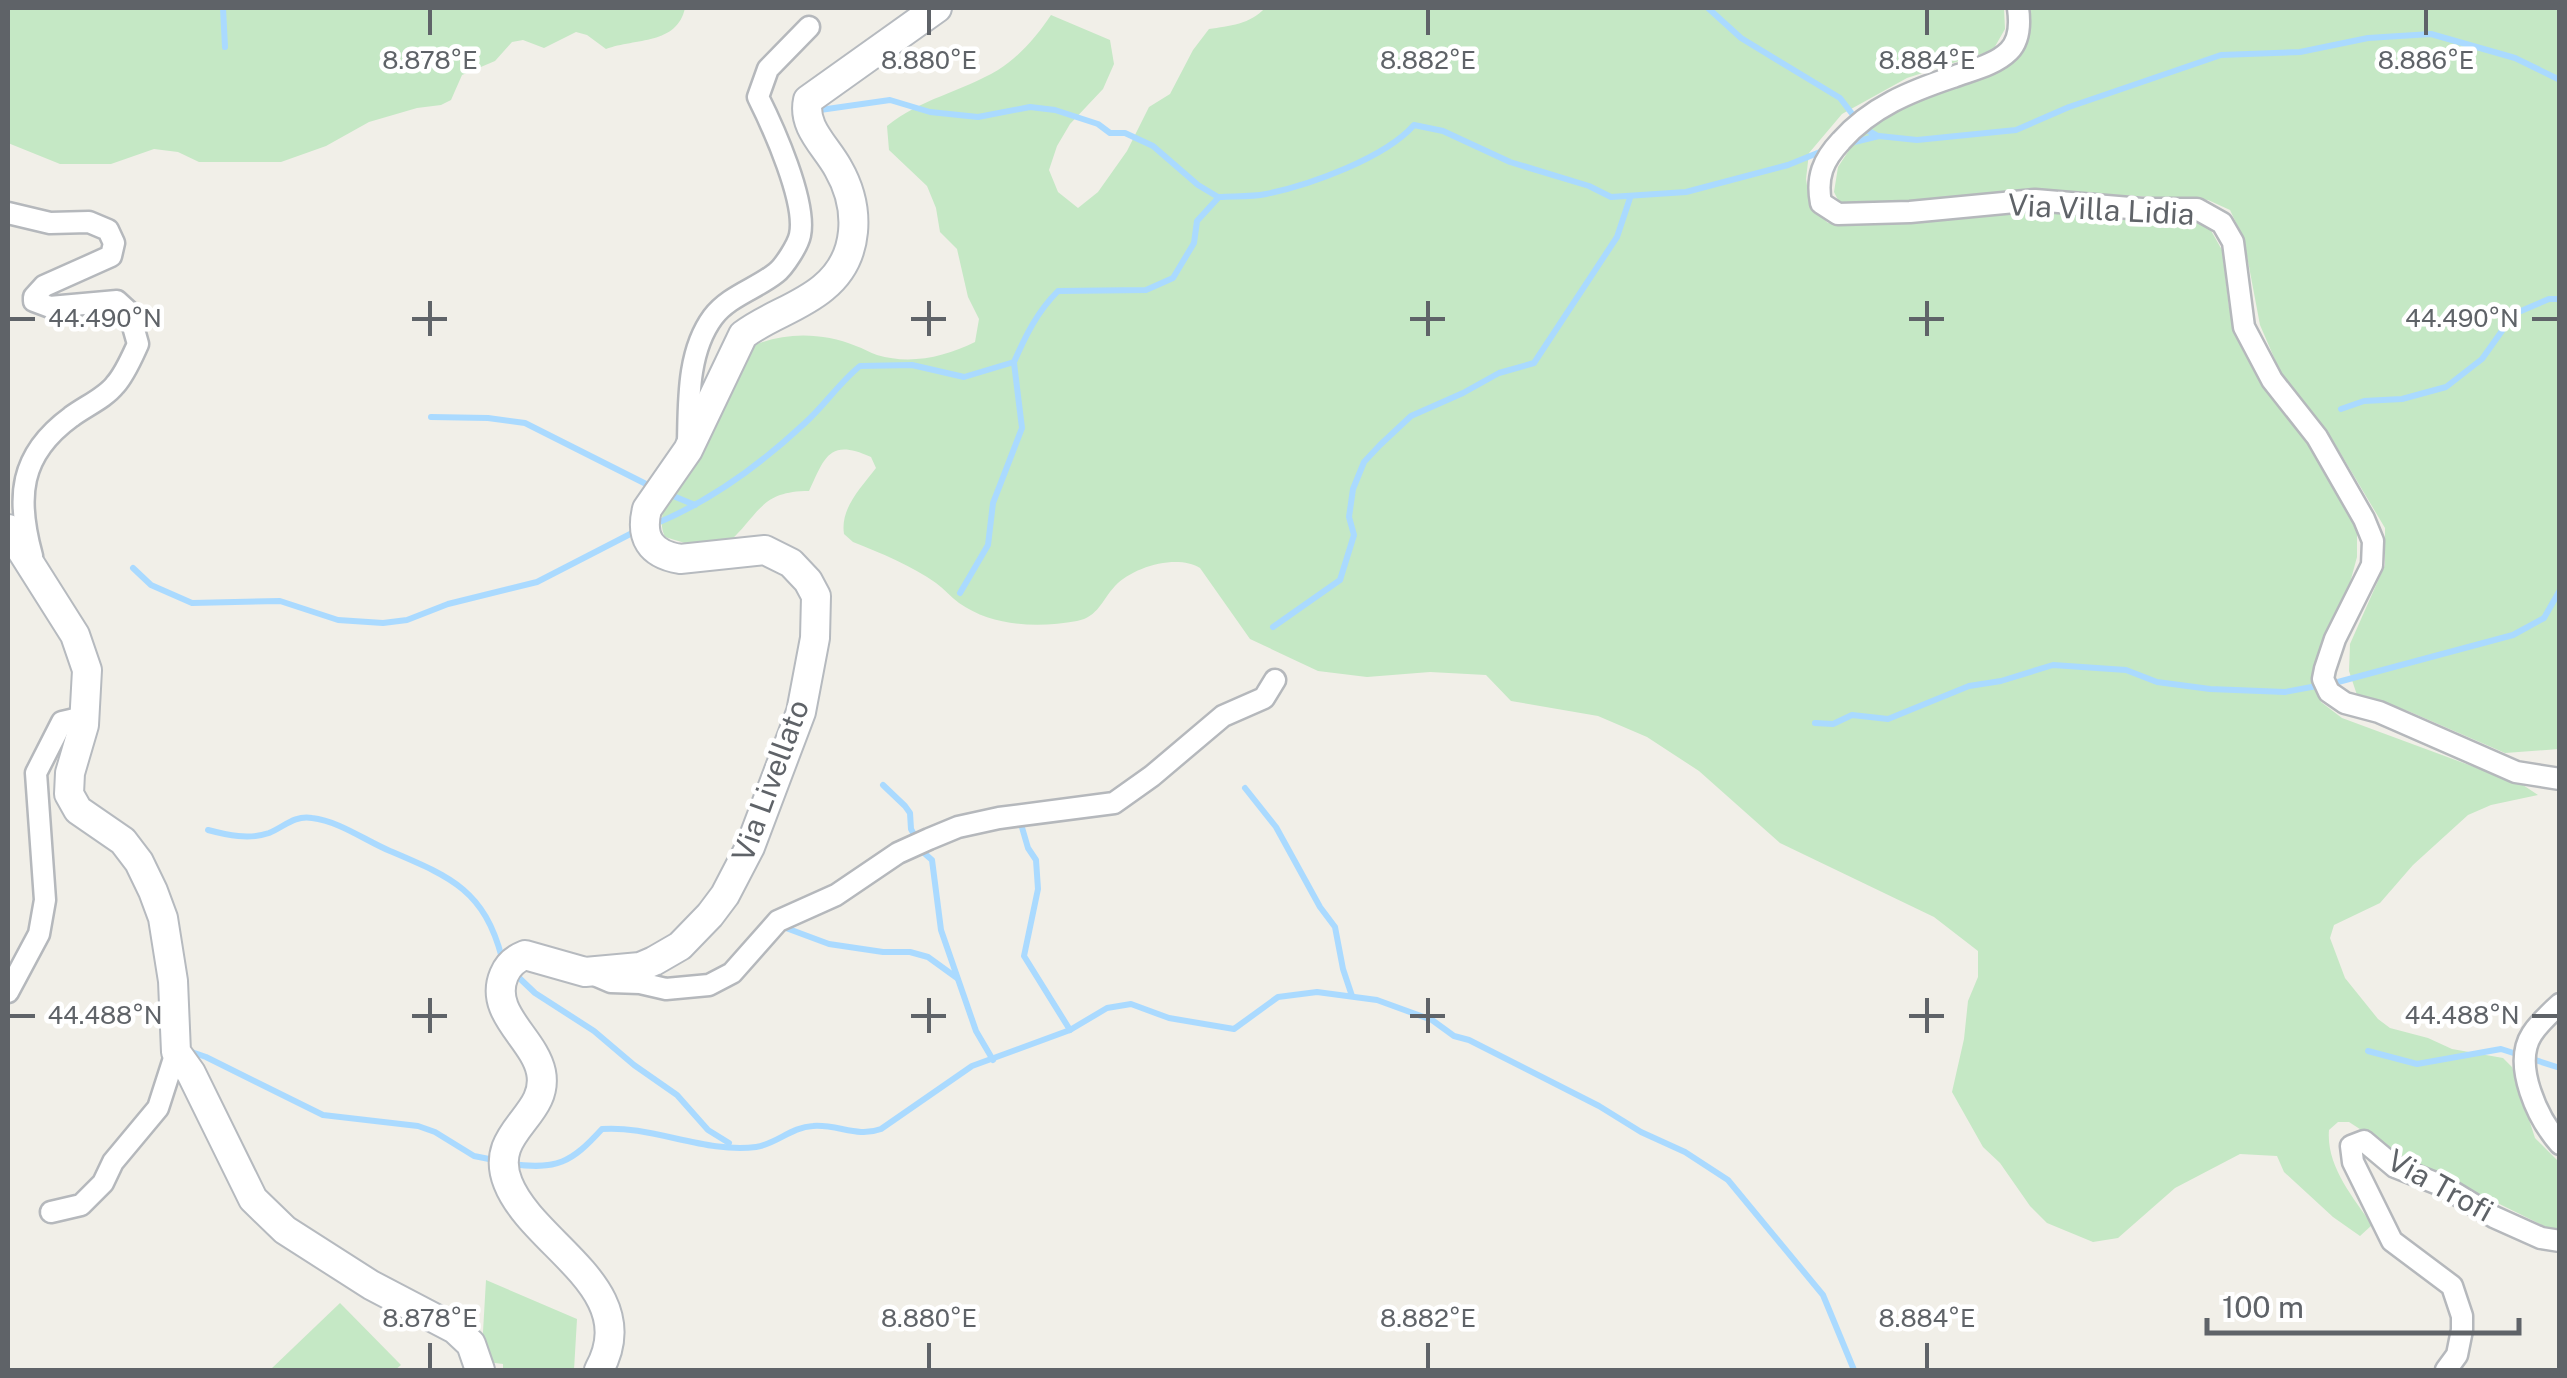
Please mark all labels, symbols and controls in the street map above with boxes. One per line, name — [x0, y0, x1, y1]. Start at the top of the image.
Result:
text: 8.878°E — [382, 45, 478, 75]
text: 8.880°E — [881, 45, 977, 75]
text: 8.882°E — [1380, 45, 1476, 75]
text: 8.884°E — [1879, 45, 1975, 75]
text: 8.886°E — [2378, 45, 2474, 75]
street label: Via Villa Lidia — [2007, 186, 2195, 232]
text: 44.490°N — [48, 303, 162, 333]
text: 44.490°N — [2405, 303, 2519, 333]
street label: Via Livellato — [724, 695, 816, 867]
text: 44.488°N — [47, 1000, 163, 1030]
text: 44.488°N — [2404, 1000, 2520, 1030]
street label: Via Trofi — [2381, 1141, 2500, 1229]
scale bar — [2207, 1273, 2520, 1335]
text: 100 m — [2222, 1289, 2304, 1325]
text: 8.878°E — [382, 1303, 478, 1333]
text: 8.880°E — [881, 1303, 977, 1333]
text: 8.882°E — [1380, 1303, 1476, 1333]
text: 8.884°E — [1879, 1303, 1975, 1333]

